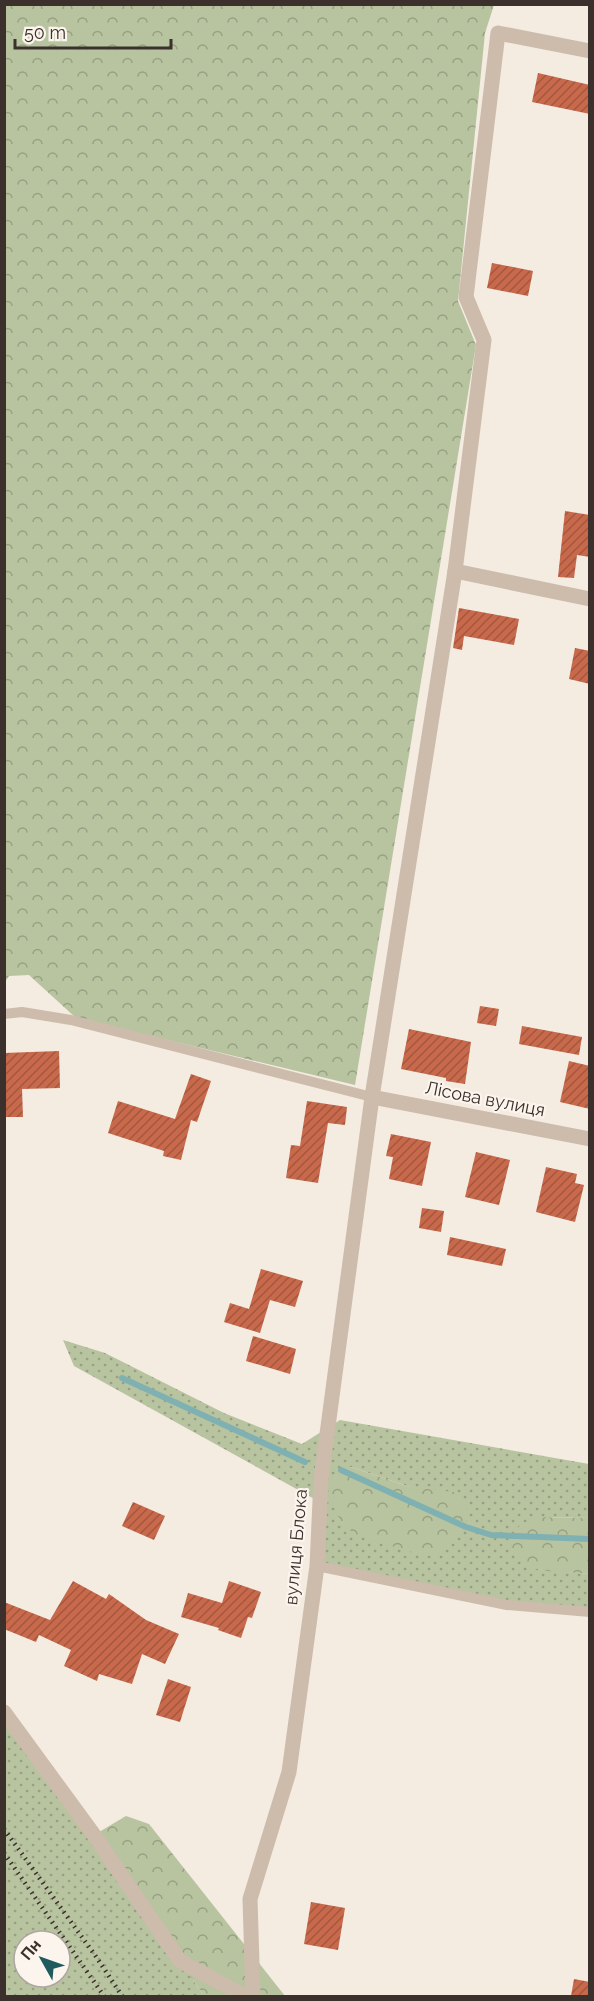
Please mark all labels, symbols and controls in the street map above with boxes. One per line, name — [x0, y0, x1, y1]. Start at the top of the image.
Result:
scale bar — [15, 12, 171, 50]
text: 50 m — [24, 22, 66, 43]
street label: Лісова вулиця — [423, 1077, 547, 1120]
street label: вулиця Блока — [280, 1488, 311, 1606]
north arrow — [12, 1929, 72, 1989]
text: Пн — [17, 1935, 45, 1964]

